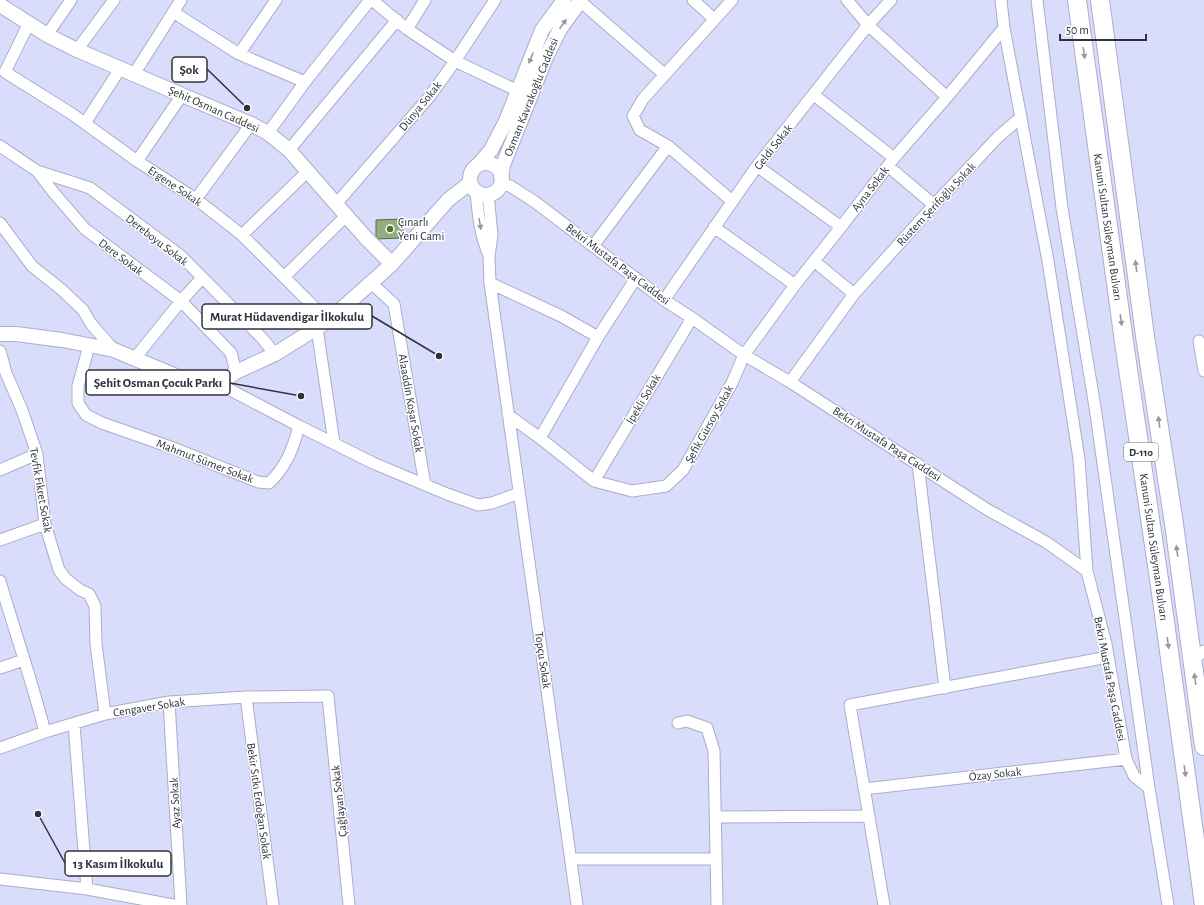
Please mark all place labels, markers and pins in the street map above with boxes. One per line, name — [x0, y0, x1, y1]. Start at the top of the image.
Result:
callout: Şok — [172, 57, 207, 82]
place label: Çınarlı Yeni Cami — [398, 216, 444, 242]
marker: Çınarlı Yeni Cami — [385, 224, 395, 234]
callout: Murat Hüdavendigar İlkokulu — [202, 304, 372, 329]
callout: Şehit Osman Çocuk Parkı — [86, 370, 230, 395]
callout: 13 Kasım İlkokulu — [65, 851, 171, 876]

